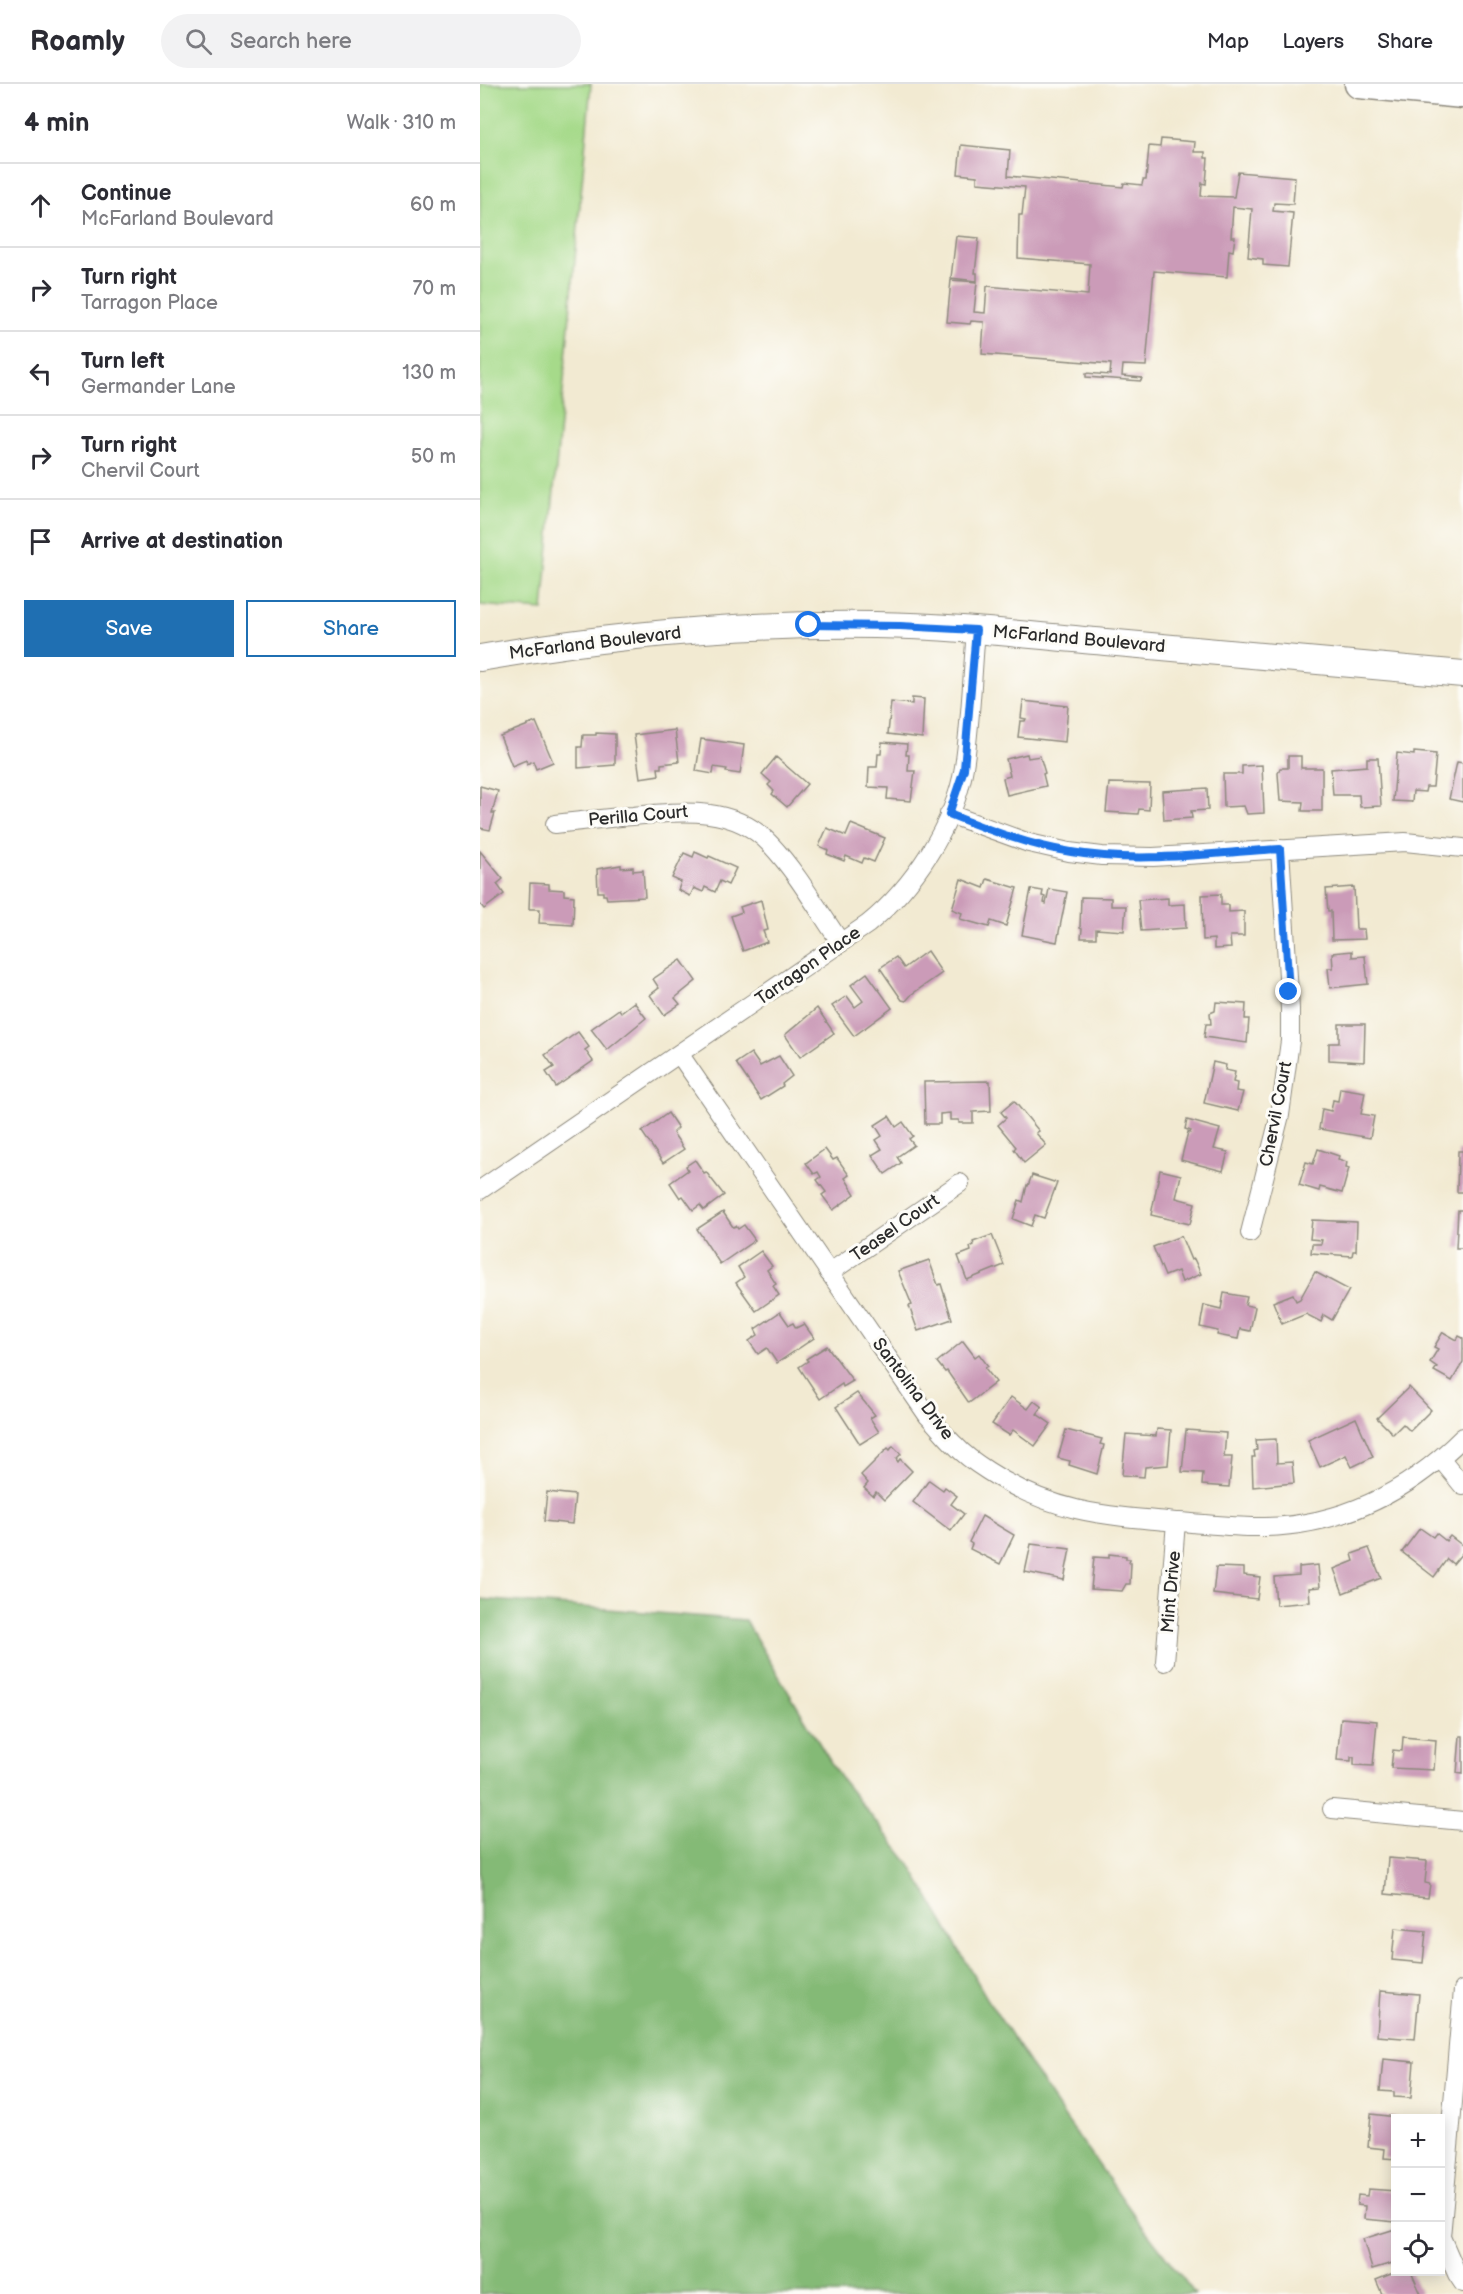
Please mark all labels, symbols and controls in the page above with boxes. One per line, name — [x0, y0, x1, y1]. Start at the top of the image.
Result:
search box — [161, 14, 581, 68]
text: Roamly — [30, 25, 125, 58]
icon: search — [182, 25, 215, 58]
text: Search here — [230, 28, 352, 55]
text: Map — [1207, 29, 1249, 54]
text: Layers — [1282, 29, 1344, 54]
text: Share — [1377, 29, 1433, 54]
text: 4 min — [24, 108, 89, 139]
text: Walk · 310 m — [347, 111, 456, 135]
text: Continue — [81, 180, 171, 207]
icon: ahead — [24, 189, 57, 222]
text: 60 m — [410, 193, 456, 217]
text: McFarland Boulevard — [81, 207, 274, 231]
text: Turn right — [81, 264, 177, 291]
icon: right — [24, 273, 57, 306]
text: 70 m — [412, 277, 456, 301]
text: Tarragon Place — [81, 291, 218, 315]
text: Turn left — [81, 348, 165, 375]
icon: left — [24, 357, 57, 390]
text: 130 m — [402, 361, 456, 385]
text: Germander Lane — [81, 375, 236, 399]
text: Turn right — [81, 432, 177, 459]
icon: right — [24, 441, 57, 474]
text: 50 m — [411, 445, 456, 469]
text: Chervil Court — [81, 459, 200, 483]
icon: arrive — [24, 525, 57, 558]
text: Arrive at destination — [81, 528, 283, 555]
button: Save — [24, 600, 234, 657]
button: Share — [246, 600, 456, 657]
route start — [795, 611, 821, 637]
street label: McFarland Boulevard — [992, 621, 1166, 657]
street label: McFarland Boulevard — [508, 622, 682, 664]
street label: Perilla Court — [587, 801, 689, 831]
street label: Tarragon Place — [751, 922, 865, 1010]
route end — [1275, 978, 1301, 1004]
street label: Chervil Court — [1256, 1059, 1297, 1168]
street label: Teasel Court — [847, 1189, 944, 1266]
street label: Santolina Drive — [868, 1334, 958, 1444]
street label: Mint Drive — [1157, 1550, 1185, 1634]
map controls — [1391, 2114, 1445, 2276]
button: + — [1391, 2114, 1445, 2168]
button: − — [1391, 2168, 1445, 2222]
button: locate — [1391, 2222, 1445, 2276]

